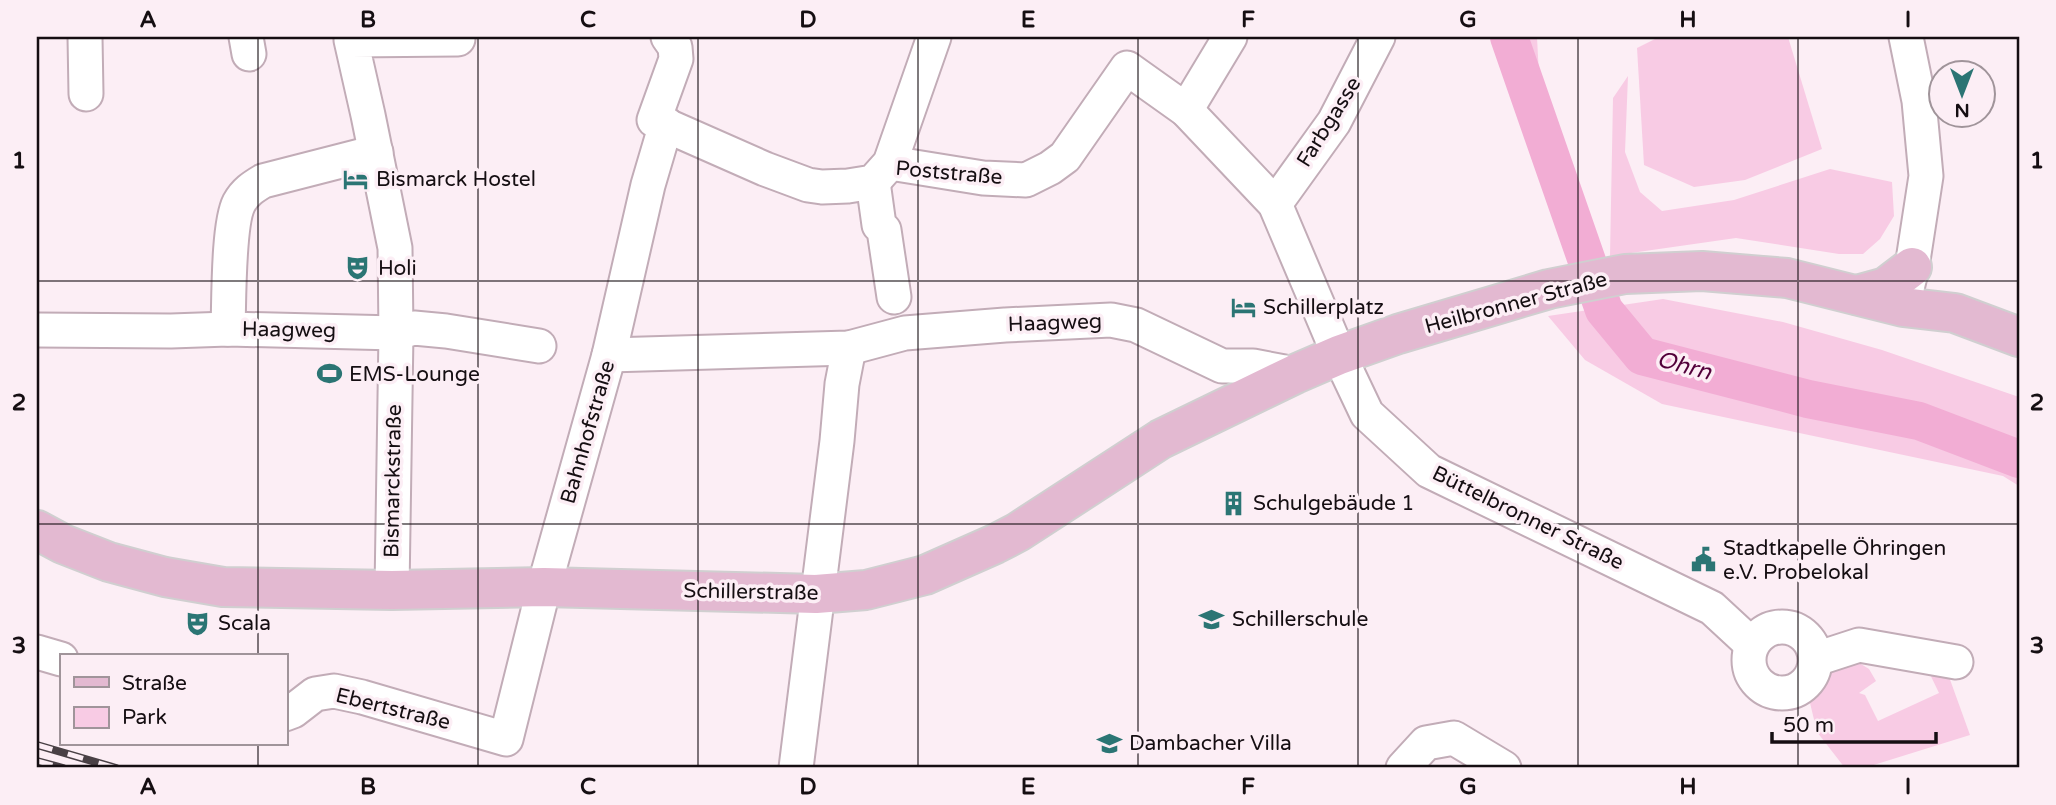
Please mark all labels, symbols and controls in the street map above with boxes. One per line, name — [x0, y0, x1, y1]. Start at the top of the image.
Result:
text: A — [139, 6, 157, 34]
text: B — [360, 6, 376, 34]
text: C — [580, 6, 596, 34]
text: D — [799, 6, 817, 34]
text: E — [1021, 6, 1035, 34]
text: F — [1241, 6, 1255, 34]
text: G — [1459, 6, 1477, 34]
text: H — [1679, 6, 1697, 34]
text: I — [1905, 6, 1911, 34]
north arrow — [1926, 60, 1996, 130]
street label: Farbgasse — [1292, 72, 1367, 172]
text: N — [1954, 99, 1970, 121]
text: 1 — [12, 147, 26, 175]
text: 1 — [2030, 147, 2044, 175]
street label: Poststraße — [895, 156, 1004, 190]
hotel icon: Bismarck Hostel — [342, 165, 370, 193]
place label: Bismarck Hostel — [376, 167, 536, 192]
theatre icon: Holi — [344, 254, 372, 282]
place label: Holi — [378, 256, 417, 281]
street label: Heilbronner Straße — [1422, 267, 1610, 339]
hotel icon: Schillerplatz — [1229, 293, 1257, 321]
place label: Schillerplatz — [1263, 295, 1384, 320]
street label: Haagweg — [1007, 309, 1103, 337]
street label: Haagweg — [242, 317, 336, 343]
water label: Ohrn — [1654, 345, 1715, 387]
street label: Bahnhofstraße — [556, 357, 620, 507]
sports icon: EMS-Lounge — [315, 360, 343, 388]
place label: EMS-Lounge — [349, 362, 480, 387]
text: 2 — [12, 389, 26, 417]
text: 2 — [2030, 389, 2044, 417]
street label: Bismarckstraße — [379, 404, 407, 558]
street label: Büttelbronner Straße — [1428, 461, 1628, 575]
building icon: Schulgebäude 1 — [1219, 489, 1247, 517]
place label: Schulgebäude 1 — [1253, 491, 1415, 516]
place label: Stadtkapelle Öhringen e.V. Probelokal — [1723, 536, 1946, 585]
public building icon: Stadtkapelle Öhringen e.V. Probelokal — [1689, 546, 1717, 574]
street label: Schillerstraße — [683, 578, 819, 606]
school or university icon: Schillerschule — [1198, 605, 1226, 633]
place label: Schillerschule — [1232, 607, 1369, 632]
theatre icon: Scala — [184, 609, 212, 637]
place label: Scala — [218, 611, 271, 636]
text: 3 — [12, 632, 26, 660]
text: 3 — [2030, 632, 2044, 660]
legend — [60, 654, 287, 746]
text: Straße — [122, 671, 187, 696]
street label: Ebertstraße — [333, 683, 453, 735]
scale bar — [1772, 700, 1937, 744]
text: Park — [122, 705, 167, 730]
text: 50 m — [1783, 713, 1834, 738]
school or university icon: Dambacher Villa — [1095, 729, 1123, 757]
place label: Dambacher Villa — [1129, 731, 1292, 756]
text: A — [139, 773, 157, 801]
text: B — [360, 773, 376, 801]
text: C — [580, 773, 596, 801]
text: D — [799, 773, 817, 801]
text: E — [1021, 773, 1035, 801]
text: F — [1241, 773, 1255, 801]
text: G — [1459, 773, 1477, 801]
text: H — [1679, 773, 1697, 801]
text: I — [1905, 773, 1911, 801]

